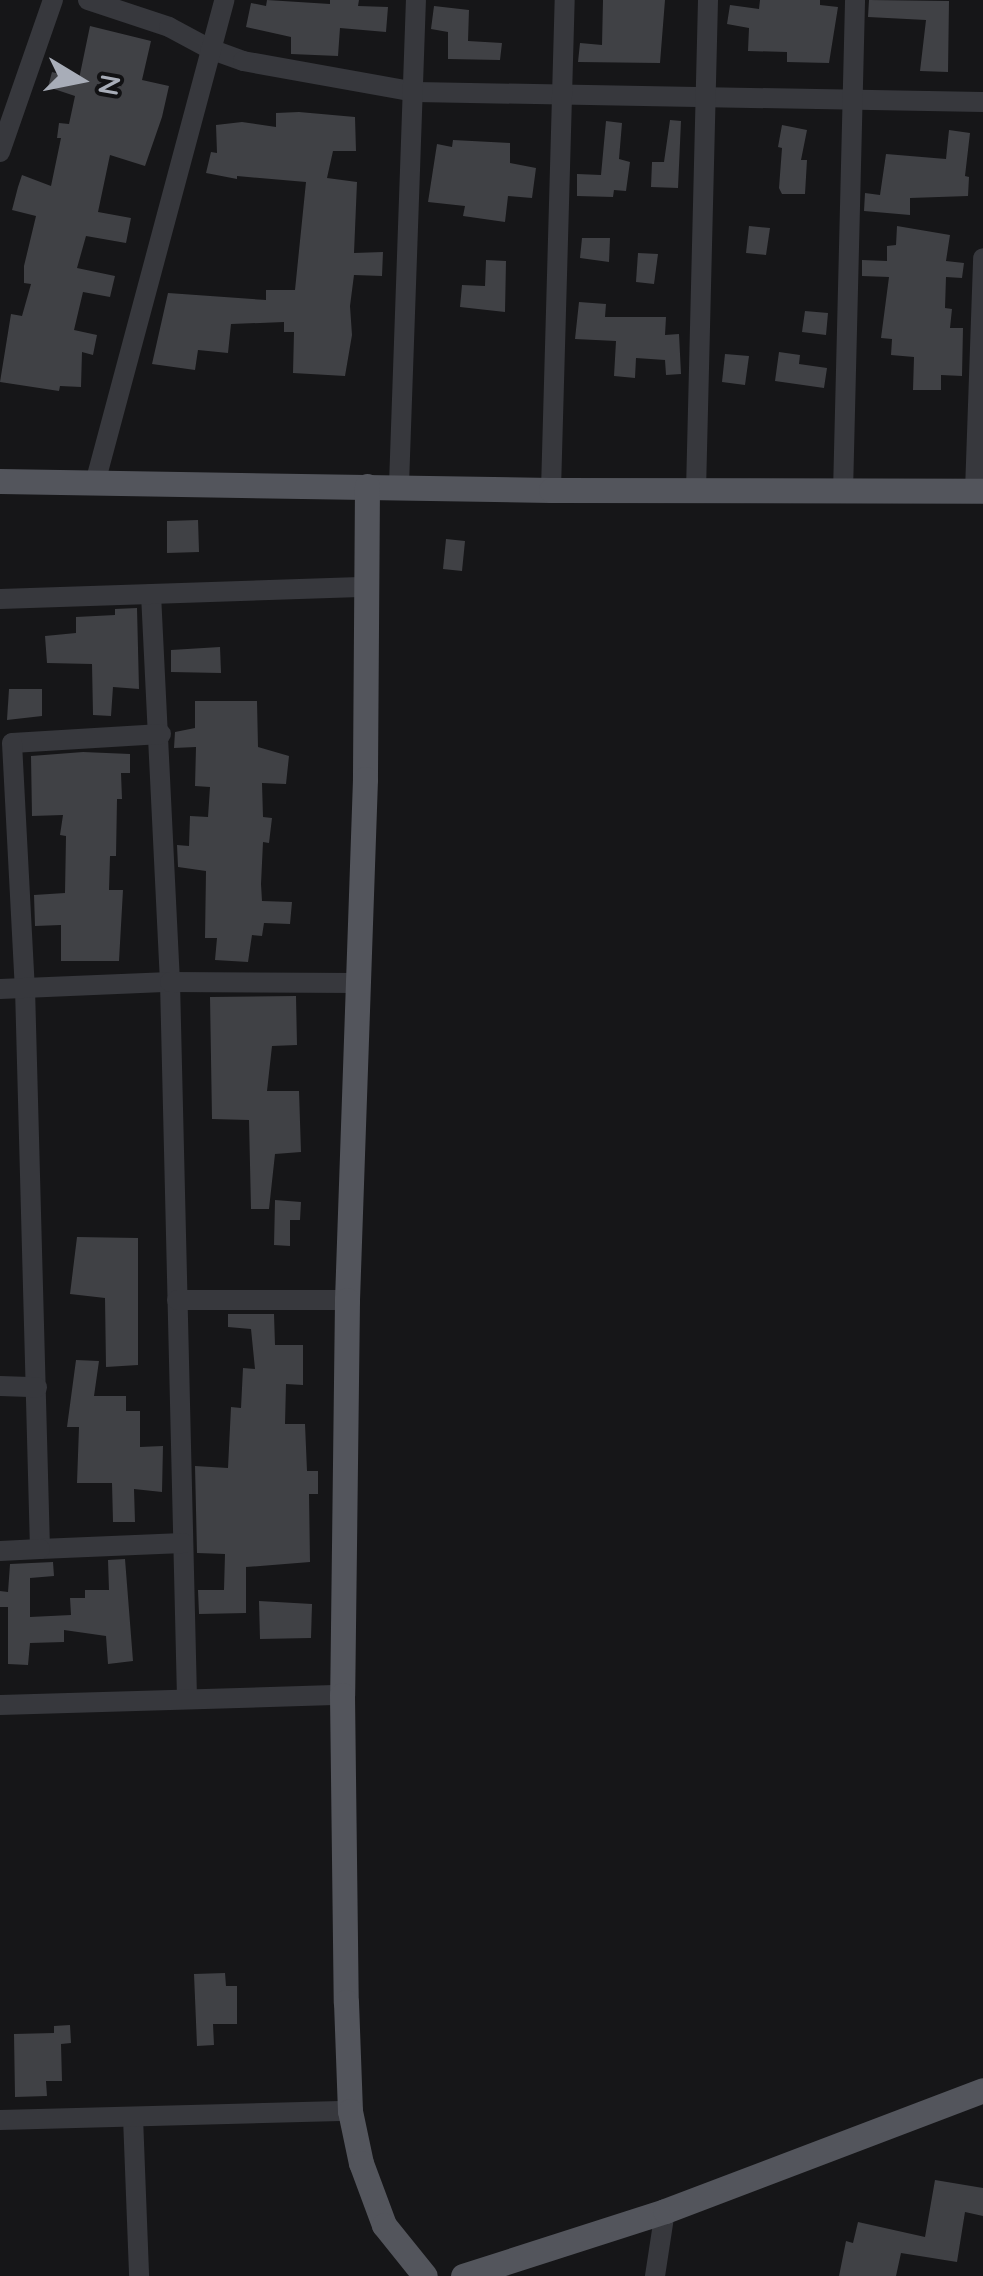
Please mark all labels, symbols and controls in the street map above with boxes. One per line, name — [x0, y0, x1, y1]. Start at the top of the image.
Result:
north arrow — [30, 30, 130, 130]
text: N — [91, 72, 129, 98]

